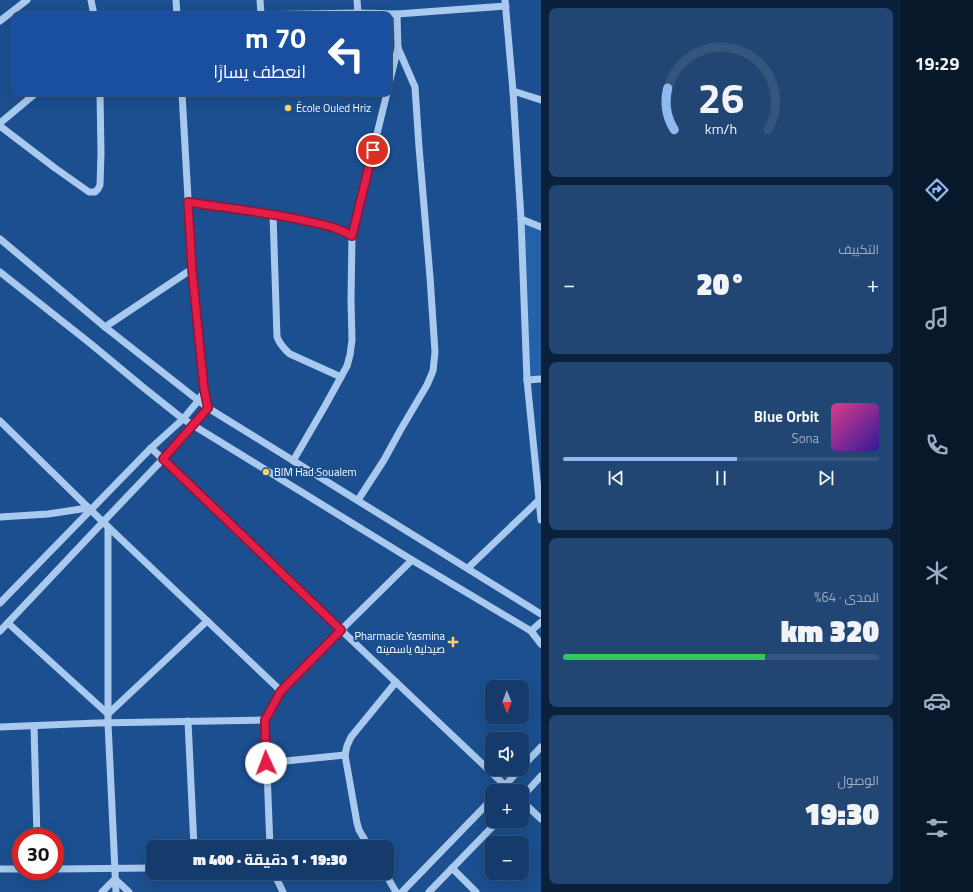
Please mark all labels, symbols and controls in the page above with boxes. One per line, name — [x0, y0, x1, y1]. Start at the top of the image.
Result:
text: 70 m — [245, 16, 306, 59]
icon: left — [320, 28, 372, 80]
text: 19:29 — [915, 50, 959, 77]
text: انعطف يسارًا — [213, 58, 306, 85]
text: 26 — [698, 66, 744, 129]
place label: École Ouled Hriz — [296, 100, 371, 116]
marker: École Ouled Hriz — [283, 103, 293, 113]
text: km/h — [705, 118, 737, 140]
pin — [356, 133, 390, 167]
icon: arrive — [362, 139, 384, 161]
icon: directions — [923, 176, 951, 204]
text: التكييف — [838, 239, 879, 259]
text: 20° — [696, 261, 746, 307]
text: − — [563, 267, 575, 301]
text: + — [867, 267, 879, 301]
icon: music — [923, 304, 951, 332]
text: Blue Orbit — [754, 405, 819, 428]
text: Sona — [792, 428, 819, 448]
icon: phone — [923, 431, 951, 459]
place label: BIM Had Soualem — [274, 464, 357, 480]
marker: BIM Had Soualem — [261, 467, 271, 477]
icon: previous — [605, 467, 627, 489]
icon: pause — [710, 467, 732, 489]
icon: next — [815, 467, 837, 489]
icon: climate — [923, 559, 951, 587]
text: المدى · 64% — [814, 587, 879, 607]
text: 320 km — [781, 608, 879, 654]
place label: Pharmacie Yasmina صيدلية ياسمينة — [355, 628, 445, 657]
marker: Pharmacie Yasmina صيدلية ياسمينة — [448, 637, 458, 647]
north arrow — [485, 680, 529, 724]
map controls — [485, 680, 529, 880]
icon: car — [923, 687, 951, 715]
button: sound — [485, 732, 529, 776]
position arrow — [245, 742, 287, 784]
text: الوصول — [838, 770, 879, 790]
button: + — [485, 784, 529, 828]
text: 19:30 — [804, 791, 879, 837]
icon: filters — [923, 814, 951, 842]
speed limit sign: 30 — [12, 828, 64, 880]
button: − — [485, 836, 529, 880]
text: 19:30 · 1 دقيقة · 400 m — [193, 848, 347, 871]

